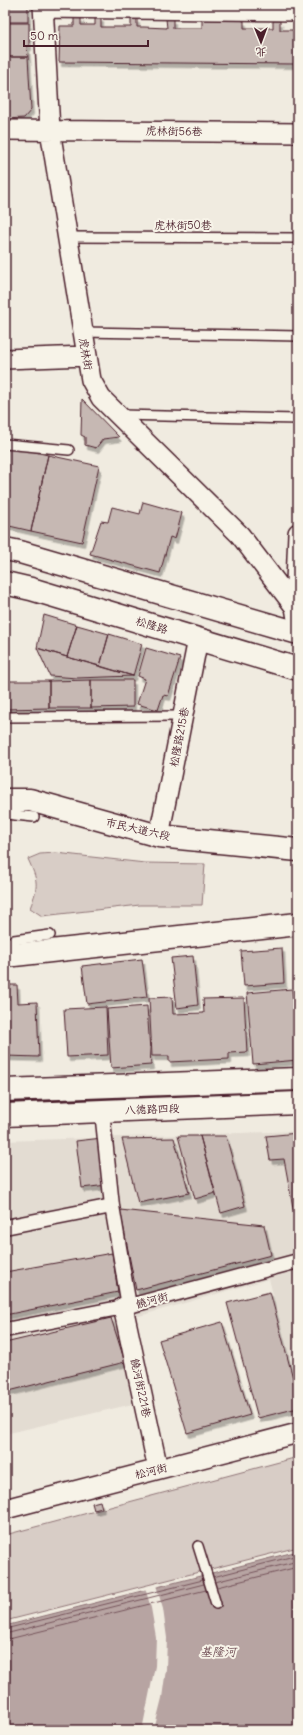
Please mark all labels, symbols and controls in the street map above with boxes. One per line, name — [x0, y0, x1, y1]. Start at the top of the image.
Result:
scale bar — [24, 22, 148, 48]
north arrow — [241, 22, 281, 62]
text: 50 m — [30, 28, 59, 43]
text: 北 — [256, 45, 267, 59]
street label: 虎林街56巷 — [146, 124, 202, 138]
street label: 虎林街50巷 — [154, 218, 212, 232]
street label: 虎林街 — [76, 337, 96, 372]
street label: 松隆路 — [134, 613, 170, 637]
street label: 松隆路215巷 — [166, 706, 192, 768]
street label: 市民大道六段 — [104, 815, 172, 843]
street label: 八德路四段 — [124, 1101, 180, 1117]
street label: 饒河街 — [134, 1289, 171, 1311]
street label: 饒河街221巷 — [128, 1357, 154, 1419]
street label: 松河街 — [133, 1460, 170, 1482]
water label: 基隆河 — [200, 1644, 238, 1659]

